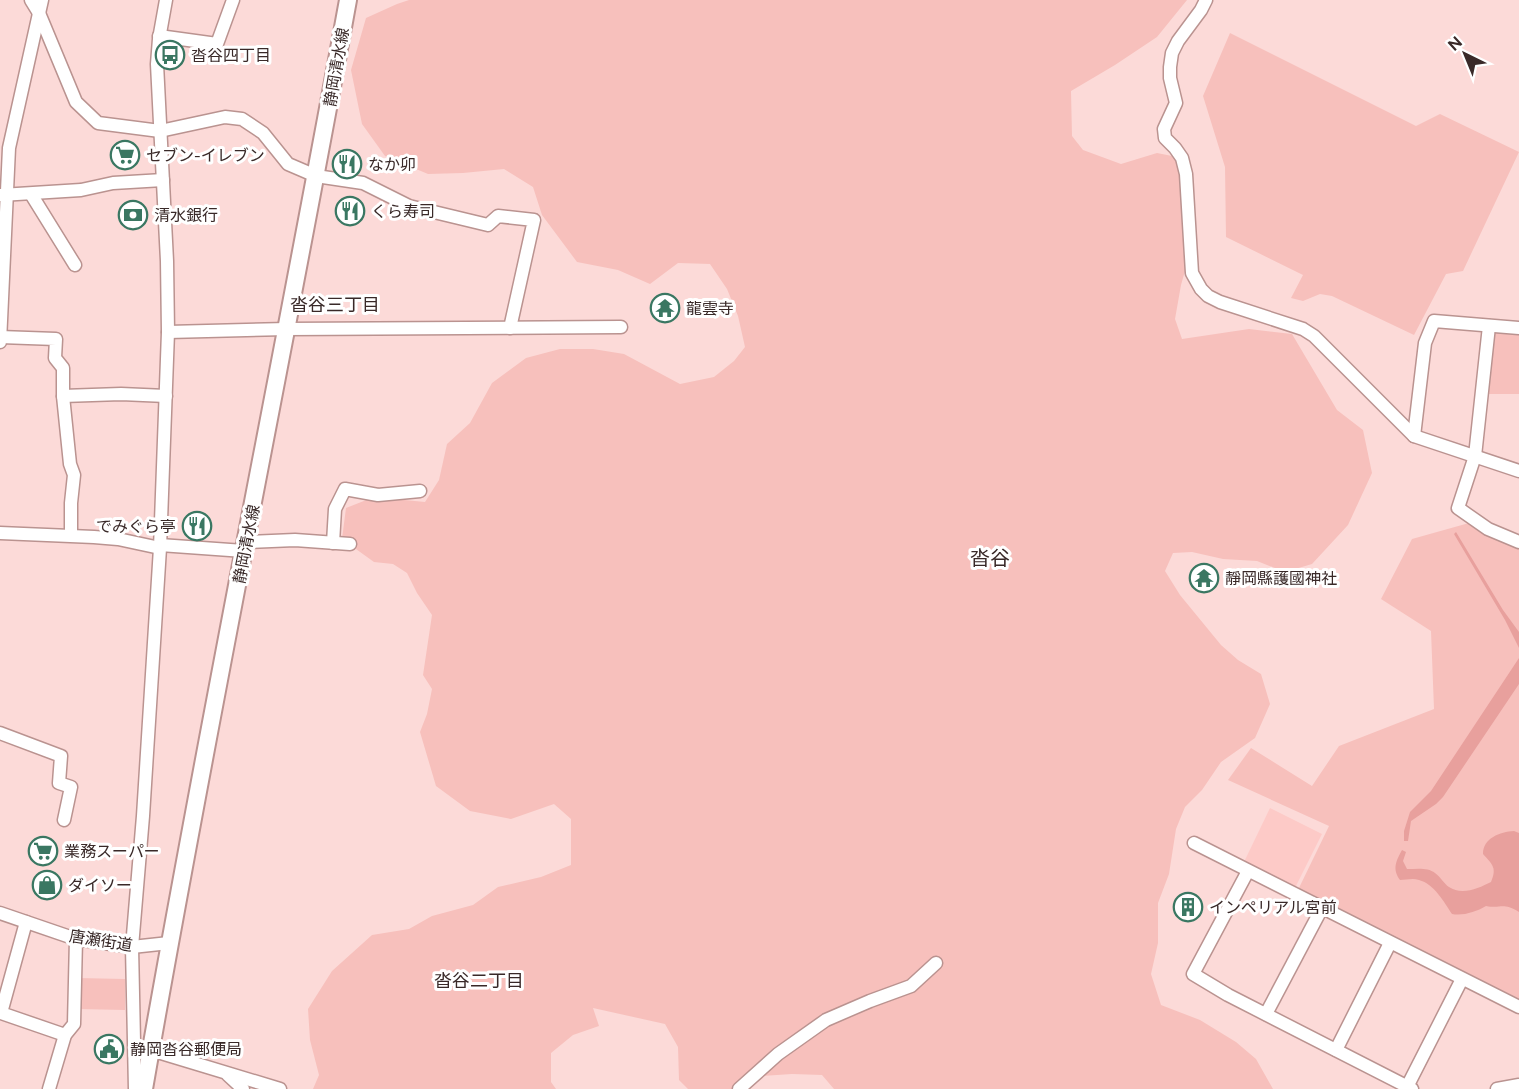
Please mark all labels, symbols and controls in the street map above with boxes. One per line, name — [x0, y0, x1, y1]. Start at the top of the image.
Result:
north arrow — [1435, 24, 1495, 84]
street label: 静岡清水線 — [320, 26, 353, 108]
text: N — [1444, 32, 1466, 55]
bus stop icon: 沓谷四丁目 — [154, 39, 186, 71]
place label: 沓谷四丁目 — [191, 46, 271, 65]
supermarket icon: セブン-イレブン — [109, 139, 141, 171]
place label: セブン-イレブン — [146, 146, 265, 165]
restaurant icon: なか卯 — [331, 148, 363, 180]
place label: なか卯 — [368, 155, 416, 174]
restaurant icon: くら寿司 — [334, 195, 366, 227]
bank icon: 清水銀行 — [117, 199, 149, 231]
place label: くら寿司 — [371, 202, 435, 221]
place label: 清水銀行 — [154, 206, 218, 225]
temple icon: 龍雲寺 — [649, 292, 681, 324]
district label: 沓谷三丁目 — [290, 294, 380, 316]
place label: 龍雲寺 — [686, 299, 734, 318]
street label: 静岡清水線 — [230, 503, 263, 585]
restaurant icon: でみぐら亭 — [181, 510, 213, 542]
place label: でみぐら亭 — [96, 517, 176, 536]
district label: 沓谷 — [970, 546, 1010, 570]
temple icon: 靜岡縣護國神社 — [1188, 562, 1220, 594]
place label: 靜岡縣護國神社 — [1225, 569, 1337, 588]
supermarket icon: 業務スーパー — [27, 835, 59, 867]
place label: 業務スーパー — [64, 842, 160, 861]
shop icon: ダイソー — [31, 869, 63, 901]
place label: ダイソー — [68, 876, 132, 895]
building icon: インペリアル宮前 — [1172, 891, 1204, 923]
place label: インペリアル宮前 — [1209, 898, 1337, 917]
street label: 唐瀬街道 — [68, 926, 134, 955]
district label: 沓谷二丁目 — [434, 970, 524, 992]
public building icon: 静岡沓谷郵便局 — [93, 1033, 125, 1065]
place label: 静岡沓谷郵便局 — [130, 1040, 242, 1059]

